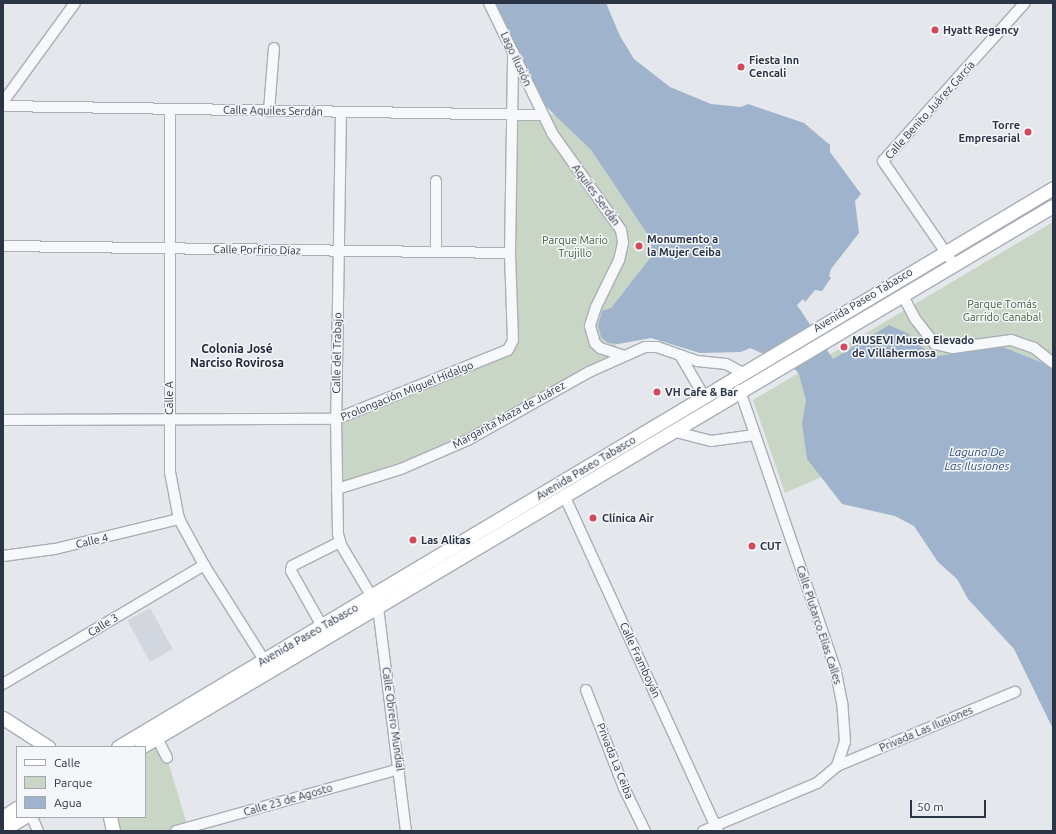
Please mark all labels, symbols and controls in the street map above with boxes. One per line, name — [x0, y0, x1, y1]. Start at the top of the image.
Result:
place label: Hyatt Regency — [943, 23, 1019, 37]
marker: Hyatt Regency — [930, 25, 940, 35]
street label: Lago Ilusión — [498, 30, 534, 88]
place label: Fiesta Inn Cencali — [749, 54, 799, 80]
street label: Calle Benito Juárez García — [882, 58, 978, 162]
marker: Fiesta Inn Cencali — [736, 62, 746, 72]
street label: Calle Aquiles Serdán — [223, 104, 323, 118]
place label: Torre Empresarial — [959, 119, 1020, 145]
marker: Torre Empresarial — [1023, 127, 1033, 137]
street label: Aquiles Serdán — [569, 162, 623, 228]
place label: Monumento a la Mujer Ceiba — [647, 233, 721, 259]
park label: Parque Mario Trujillo — [542, 234, 608, 260]
marker: Monumento a la Mujer Ceiba — [634, 241, 644, 251]
street label: Calle Porfirio Díaz — [213, 243, 301, 257]
street label: Avenida Paseo Tabasco — [811, 265, 915, 335]
park label: Parque Tomás Garrido Canabal — [963, 298, 1041, 324]
street label: Calle del Trabajo — [330, 312, 344, 394]
place label: MUSEVI Museo Elevado de Villahermosa — [852, 334, 974, 360]
district label: Colonia José Narciso Rovirosa — [190, 342, 284, 370]
marker: MUSEVI Museo Elevado de Villahermosa — [839, 342, 849, 352]
street label: Prolongación Miguel Hidalgo — [339, 358, 475, 424]
street label: Margarita Maza de Juárez — [450, 379, 568, 451]
street label: Calle A — [162, 381, 176, 415]
place label: VH Cafe & Bar — [665, 385, 738, 399]
marker: VH Cafe & Bar — [652, 387, 662, 397]
street label: Avenida Paseo Tabasco — [534, 433, 638, 503]
water label: Laguna De Las Ilusiones — [945, 445, 1009, 473]
place label: Clínica Air — [602, 511, 654, 525]
marker: Clínica Air — [587, 512, 599, 524]
street label: Calle 4 — [74, 531, 110, 551]
place label: Las Alitas — [421, 533, 471, 547]
marker: Las Alitas — [408, 535, 418, 545]
place label: CUT — [760, 539, 781, 553]
marker: CUT — [747, 541, 757, 551]
street label: Calle Plutarco Elías Calles — [794, 564, 844, 686]
street label: Avenida Paseo Tabasco — [255, 601, 361, 669]
street label: Calle 3 — [85, 611, 121, 639]
street label: Calle Framboyán — [617, 620, 663, 700]
street label: Calle Obrero Mundial — [379, 666, 407, 772]
street label: Privada Las Ilusiones — [877, 703, 975, 755]
street label: Privada La Ceiba — [594, 721, 636, 801]
legend — [16, 746, 146, 818]
text: Calle — [54, 756, 80, 769]
text: Parque — [54, 776, 92, 789]
street label: Calle 23 de Agosto — [242, 781, 334, 819]
scale bar — [912, 792, 988, 818]
text: Agua — [54, 796, 82, 809]
text: 50 m — [917, 800, 944, 813]

